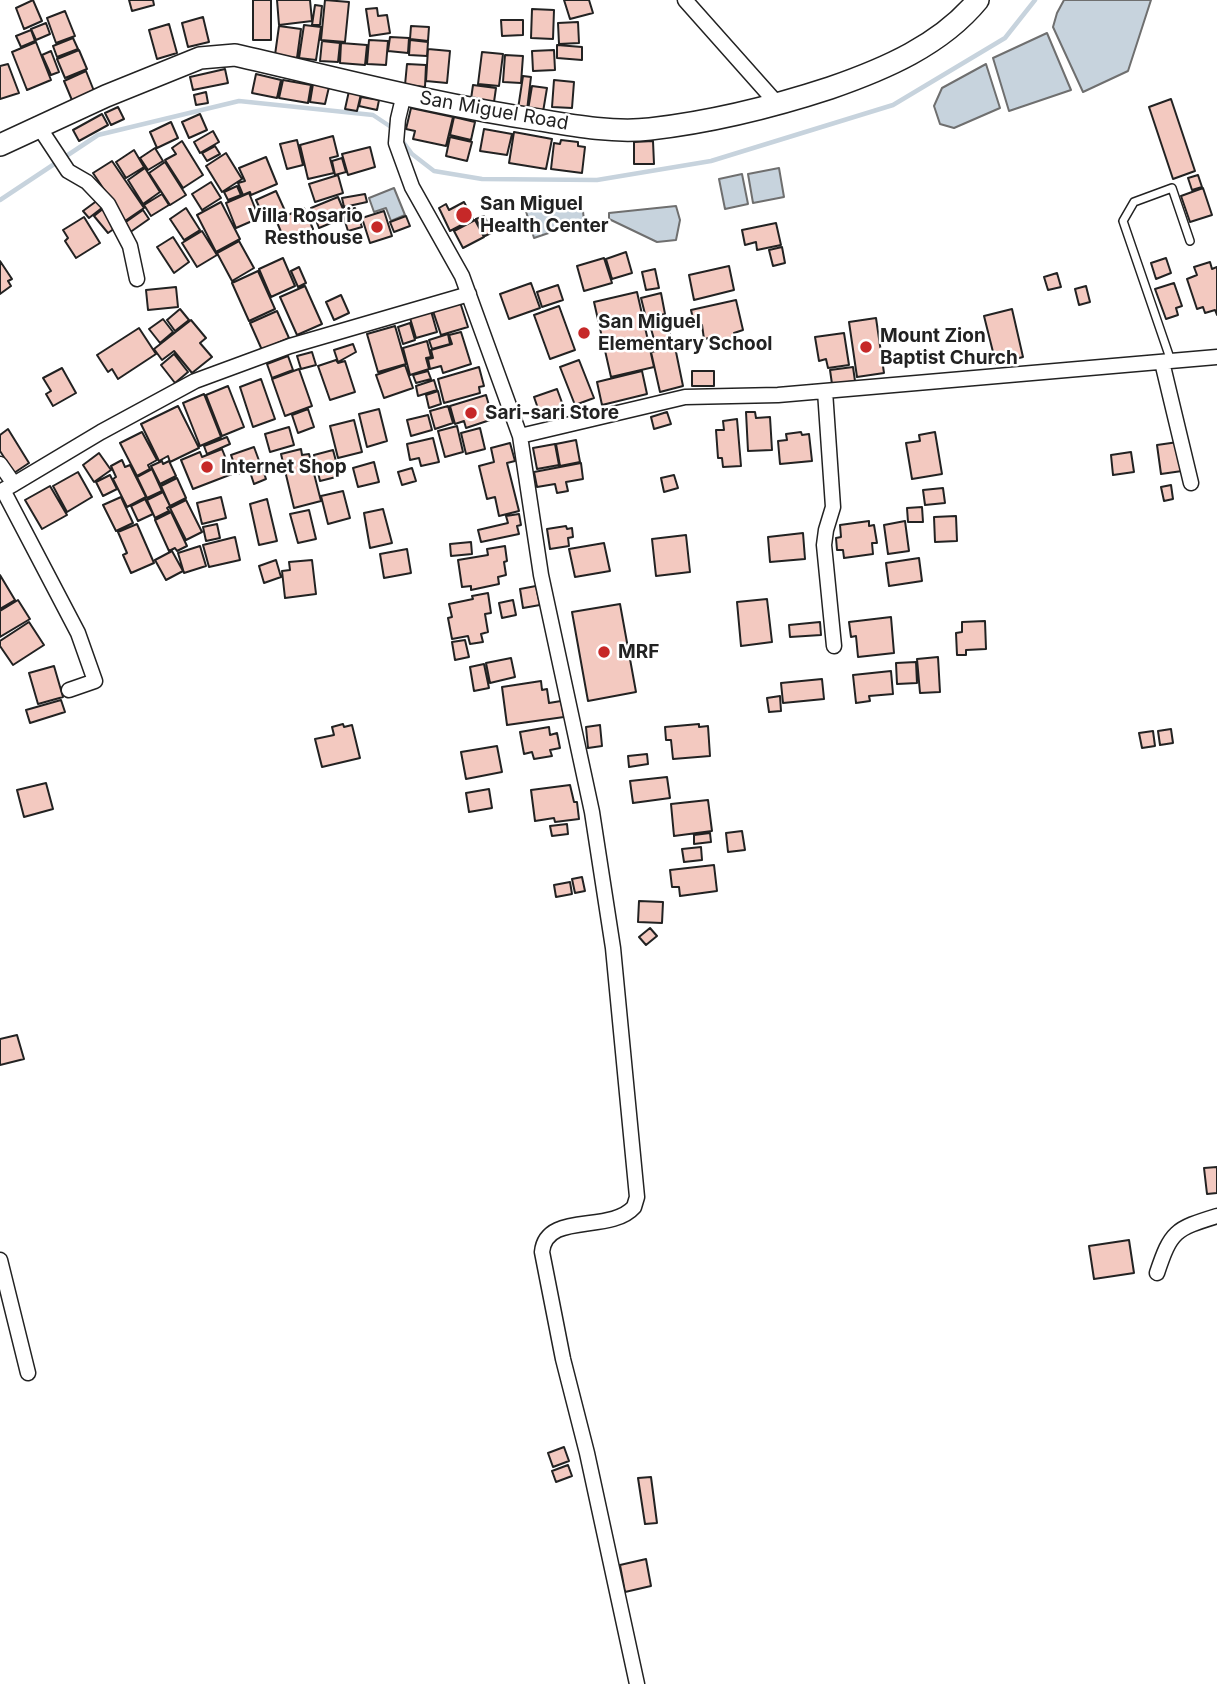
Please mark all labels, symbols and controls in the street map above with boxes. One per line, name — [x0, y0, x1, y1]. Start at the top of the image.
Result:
street label: San Miguel Road — [418, 87, 570, 135]
place label: San Miguel Health Center — [480, 193, 609, 237]
place label: Villa Rosario Resthouse — [248, 205, 363, 249]
marker: San Miguel Health Center — [454, 205, 474, 225]
marker: Villa Rosario Resthouse — [369, 219, 385, 235]
place label: San Miguel Elementary School — [598, 311, 772, 355]
marker: San Miguel Elementary School — [576, 325, 592, 341]
place label: Mount Zion Baptist Church — [880, 325, 1018, 369]
marker: Mount Zion Baptist Church — [858, 339, 874, 355]
place label: Sari-sari Store — [485, 402, 619, 424]
marker: Sari-sari Store — [463, 405, 479, 421]
place label: Internet Shop — [221, 456, 347, 478]
marker: Internet Shop — [199, 459, 215, 475]
place label: MRF — [618, 641, 659, 663]
marker: MRF — [596, 644, 612, 660]

